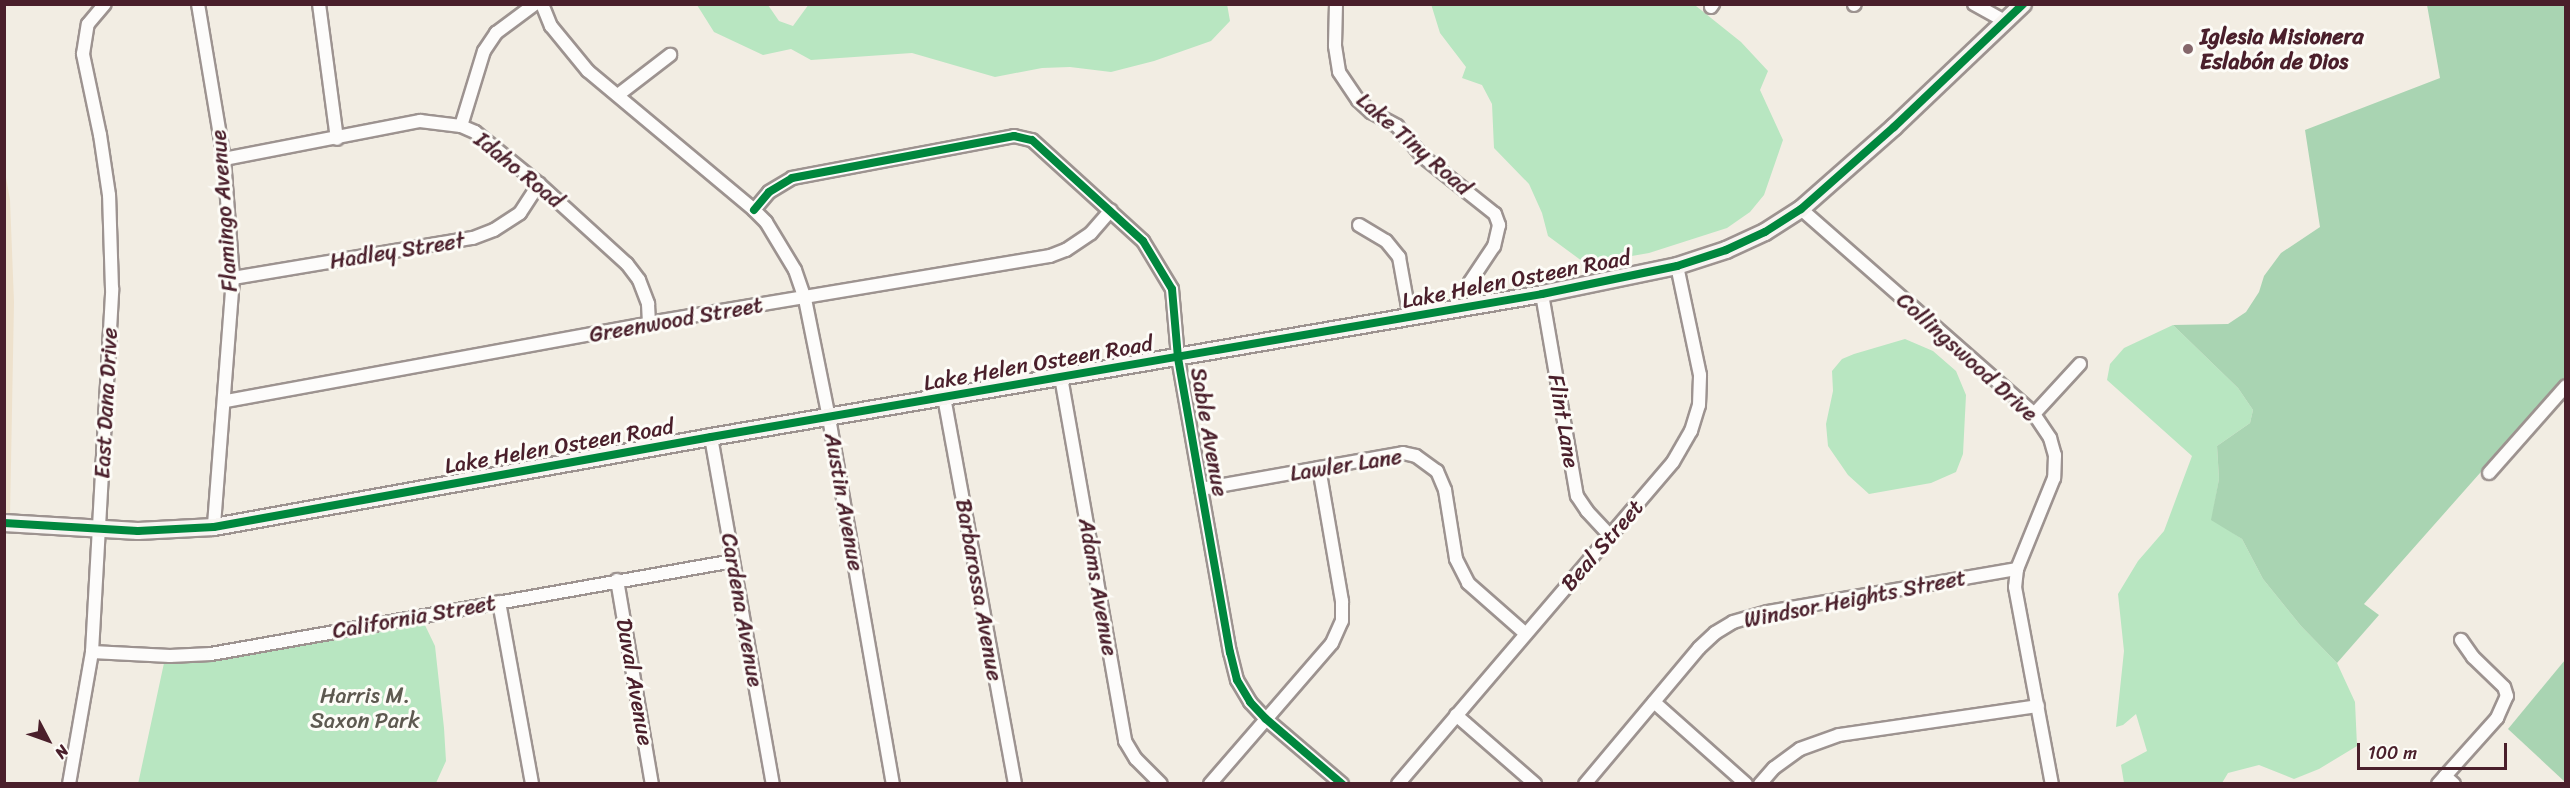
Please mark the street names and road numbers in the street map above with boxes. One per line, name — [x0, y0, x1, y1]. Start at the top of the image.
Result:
street label: Lake Tiny Road — [1351, 87, 1477, 201]
street label: Idaho Road — [469, 126, 569, 214]
street label: Flamingo Avenue — [205, 129, 243, 293]
street label: Hadley Street — [327, 227, 467, 275]
street label: Lake Helen Osteen Road — [1399, 244, 1633, 314]
street label: Collingswood Drive — [1891, 287, 2043, 427]
street label: Greenwood Street — [587, 292, 765, 348]
street label: East Dana Drive — [89, 327, 123, 479]
street label: Lake Helen Osteen Road — [921, 330, 1155, 396]
street label: Sable Avenue — [1185, 365, 1233, 499]
street label: Flint Lane — [1543, 372, 1585, 470]
street label: Lake Helen Osteen Road — [442, 413, 676, 479]
street label: Austin Avenue — [819, 431, 869, 573]
street label: Lawler Lane — [1288, 443, 1404, 487]
street label: Beal Street — [1555, 494, 1649, 596]
street label: Barbarossa Avenue — [950, 497, 1008, 683]
street label: Adams Avenue — [1073, 516, 1123, 658]
street label: Cardena Avenue — [715, 531, 769, 689]
street label: Windsor Heights Street — [1742, 565, 1968, 633]
street label: California Street — [330, 590, 498, 644]
street label: Duval Avenue — [611, 616, 659, 748]

